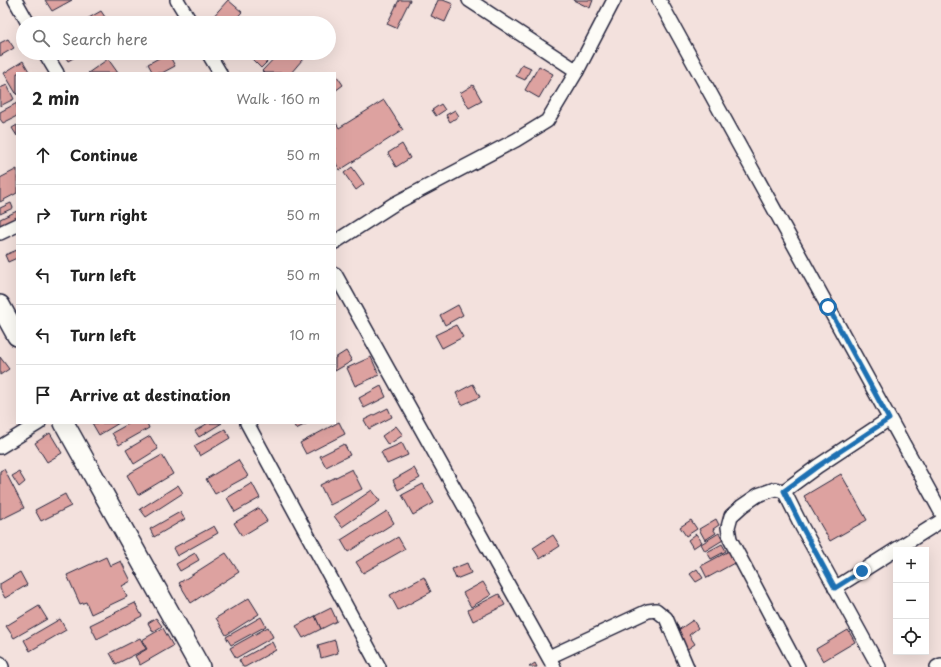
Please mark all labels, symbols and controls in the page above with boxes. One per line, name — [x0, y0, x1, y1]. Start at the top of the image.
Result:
search box — [16, 16, 336, 60]
icon: search — [30, 27, 52, 49]
text: Search here — [62, 27, 148, 50]
text: 2 min — [32, 85, 79, 111]
text: Walk · 160 m — [237, 89, 320, 108]
text: Continue — [70, 143, 138, 166]
icon: ahead — [32, 144, 54, 166]
text: 50 m — [286, 145, 320, 164]
text: Turn right — [70, 203, 147, 226]
icon: right — [32, 204, 54, 226]
text: 50 m — [286, 205, 320, 224]
text: Turn left — [70, 263, 136, 286]
icon: left — [32, 264, 54, 286]
text: 50 m — [286, 265, 320, 284]
route start — [819, 298, 837, 316]
text: Turn left — [70, 323, 136, 346]
icon: left — [32, 324, 54, 346]
text: 10 m — [290, 325, 320, 344]
text: Arrive at destination — [70, 383, 231, 406]
icon: arrive — [32, 384, 54, 406]
map controls — [893, 547, 929, 655]
button: + — [893, 547, 929, 583]
route end — [853, 562, 871, 580]
button: − — [893, 583, 929, 619]
button: locate — [893, 619, 929, 655]

